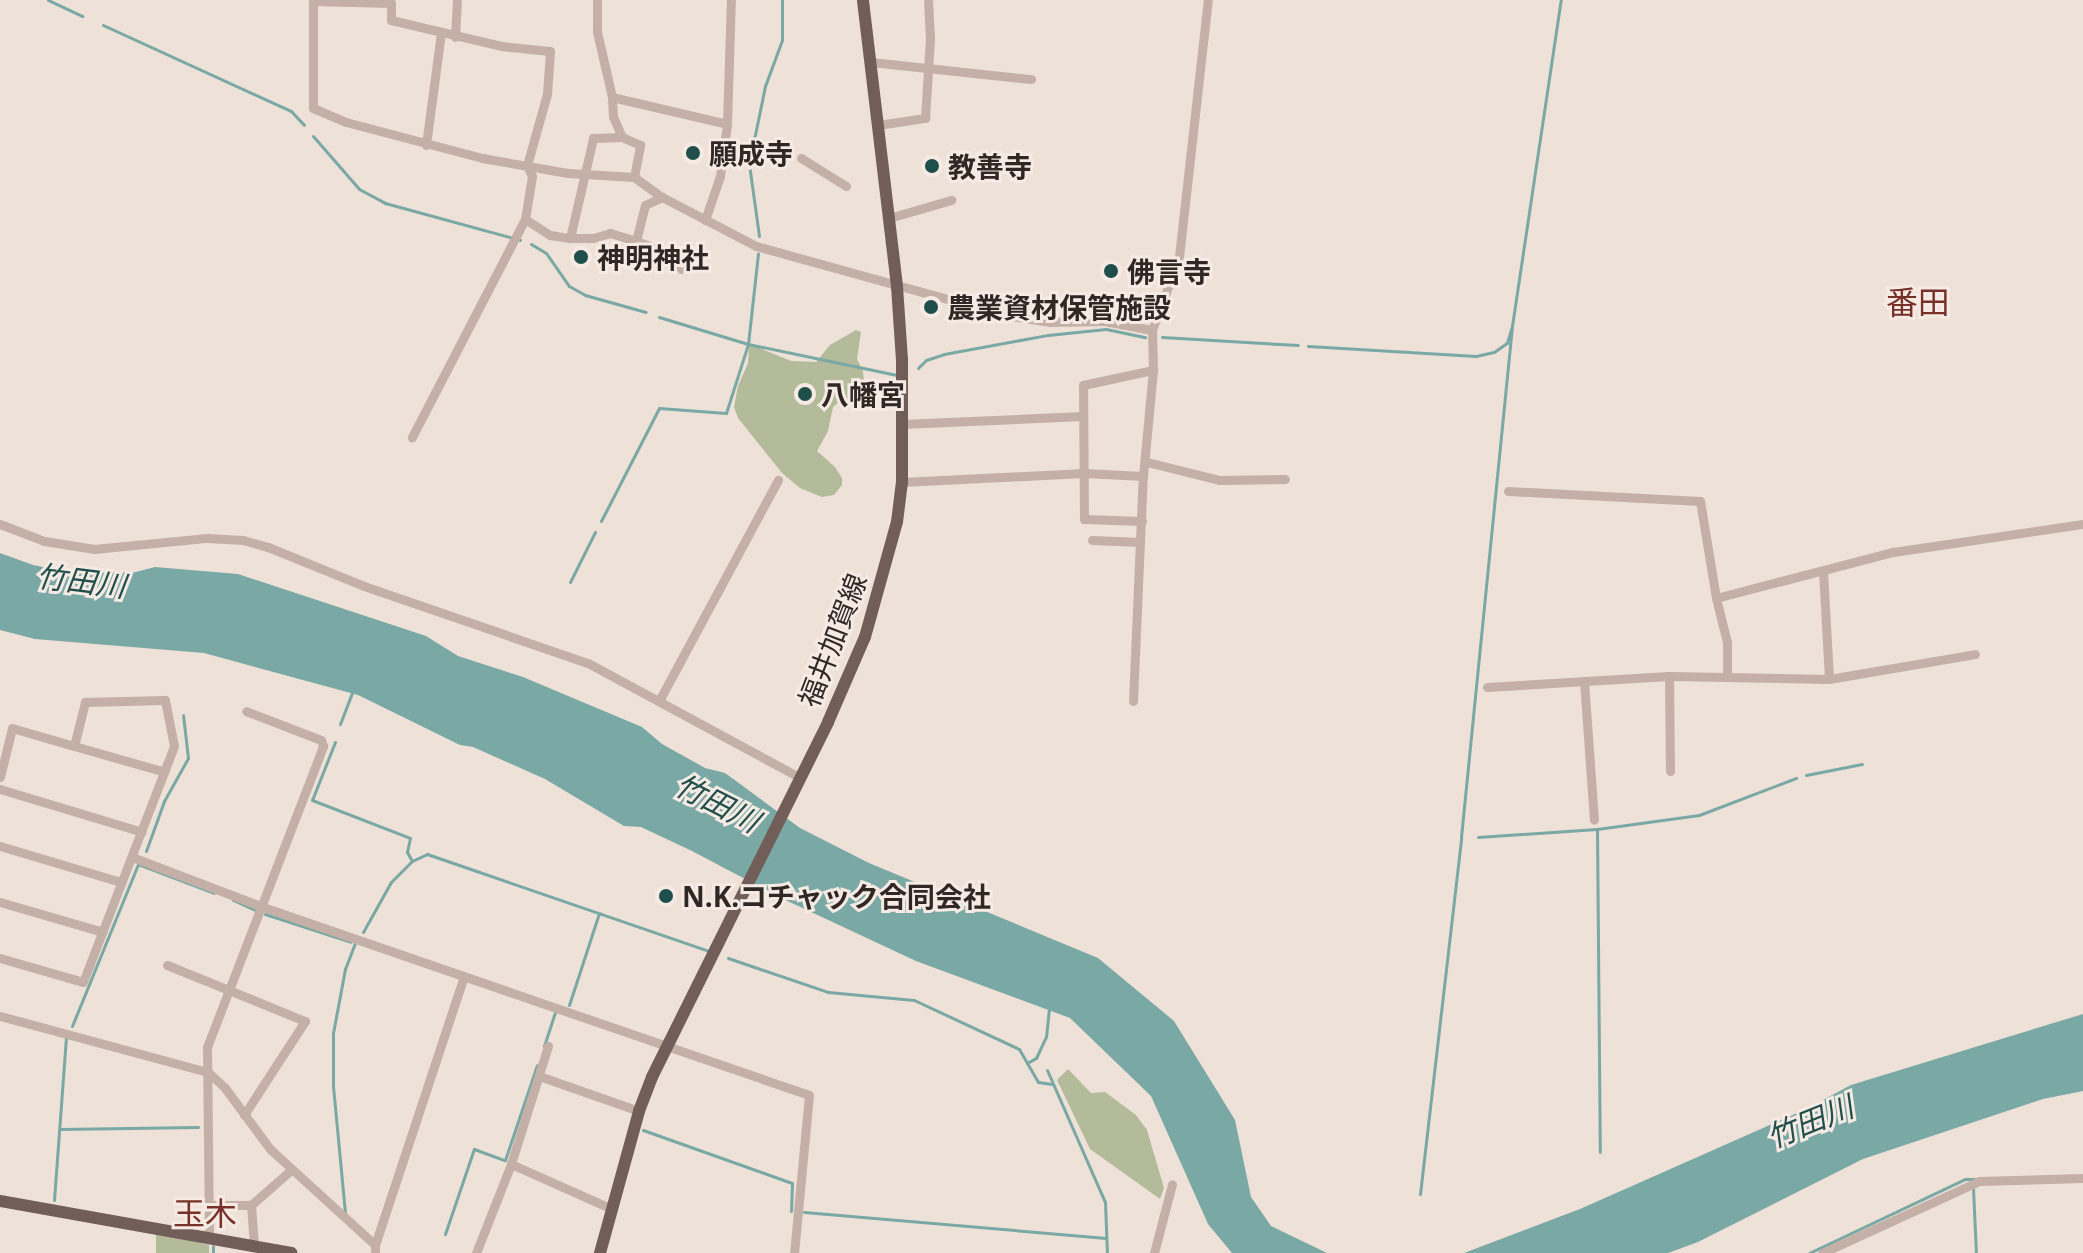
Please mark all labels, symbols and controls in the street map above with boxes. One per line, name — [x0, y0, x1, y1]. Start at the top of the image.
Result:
place label: 願成寺 — [709, 136, 793, 170]
marker: 願成寺 — [684, 144, 702, 162]
place label: 教善寺 — [948, 149, 1032, 183]
marker: 教善寺 — [923, 157, 941, 175]
place label: 神明神社 — [597, 240, 709, 274]
marker: 神明神社 — [572, 248, 590, 266]
place label: 佛言寺 — [1127, 254, 1211, 288]
marker: 佛言寺 — [1102, 262, 1120, 280]
district label: 番田 — [1886, 283, 1950, 321]
place label: 農業資材保管施設 — [947, 290, 1171, 324]
marker: 農業資材保管施設 — [922, 298, 940, 316]
place label: 八幡宮 — [821, 377, 905, 411]
marker: 八幡宮 — [796, 385, 814, 403]
water label: 竹田川 — [34, 558, 128, 604]
street label: 福井加賀線 — [791, 569, 873, 711]
water label: 竹田川 — [669, 767, 765, 839]
place label: N.K.コチャック合同会社 — [682, 879, 991, 913]
marker: N.K.コチャック合同会社 — [657, 887, 675, 905]
water label: 竹田川 — [1762, 1088, 1858, 1156]
district label: 玉木 — [173, 1194, 237, 1232]

